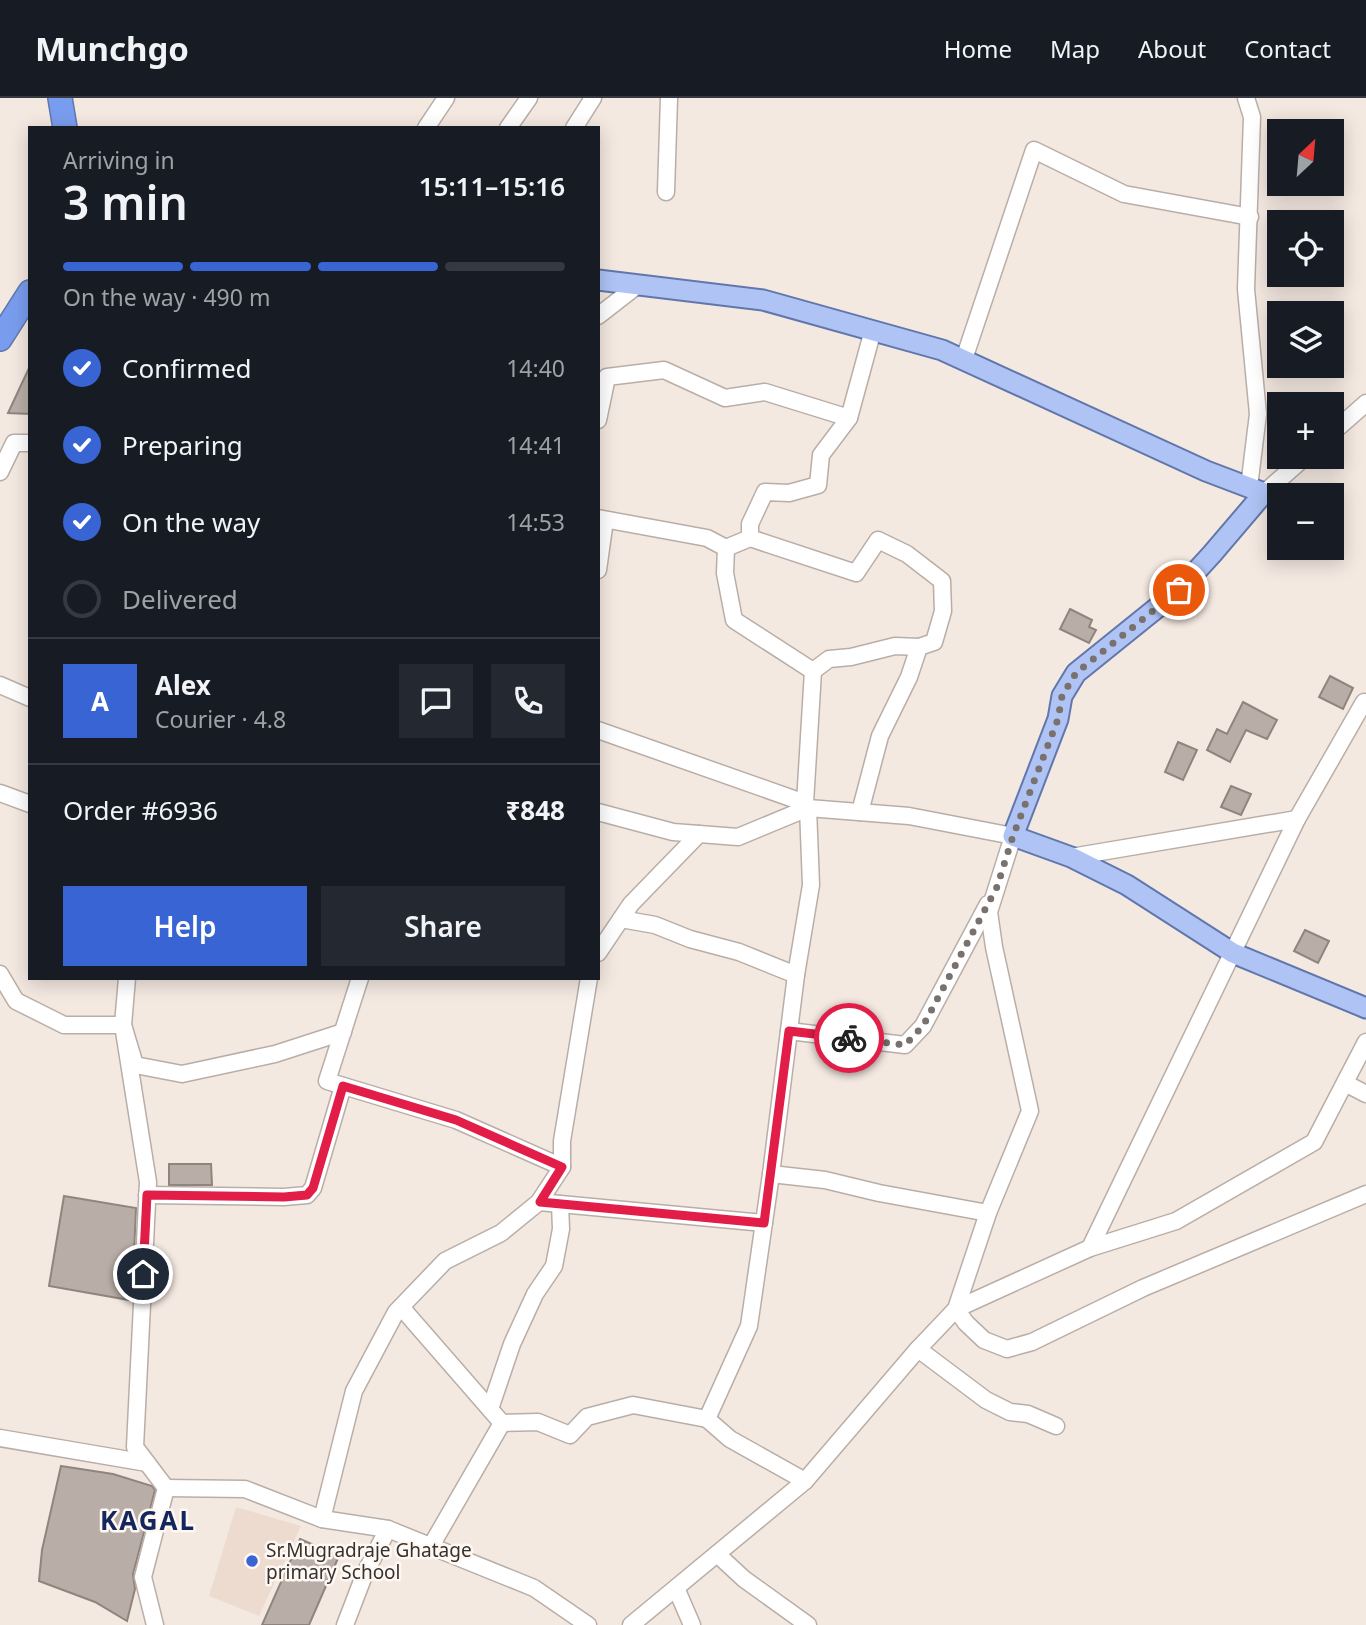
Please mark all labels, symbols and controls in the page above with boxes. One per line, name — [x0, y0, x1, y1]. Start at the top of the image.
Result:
text: Munchgo — [35, 26, 189, 71]
text: Home — [944, 32, 1012, 65]
text: Map — [1050, 32, 1100, 65]
text: About — [1138, 32, 1206, 65]
text: Contact — [1244, 32, 1331, 65]
north arrow — [1267, 119, 1344, 196]
map controls — [1267, 119, 1344, 560]
text: Arriving in — [63, 144, 175, 176]
text: 15:11–15:16 — [419, 168, 565, 204]
text: 3 min — [63, 171, 188, 233]
button: locate — [1267, 210, 1344, 287]
text: On the way · 490 m — [63, 281, 270, 313]
button: layers — [1267, 301, 1344, 378]
icon: check — [63, 349, 101, 387]
text: Confirmed — [122, 350, 252, 386]
text: 14:40 — [506, 352, 565, 384]
button: + — [1267, 392, 1344, 469]
icon: check — [63, 426, 101, 464]
text: Preparing — [122, 427, 243, 463]
text: 14:41 — [506, 429, 565, 461]
button: − — [1267, 483, 1344, 560]
icon: check — [63, 503, 101, 541]
text: On the way — [122, 504, 260, 540]
text: 14:53 — [506, 506, 565, 538]
pin — [1149, 560, 1209, 620]
icon: bag — [1160, 571, 1198, 609]
text: Delivered — [122, 581, 238, 617]
button: chat — [399, 664, 473, 738]
button: phone — [491, 664, 565, 738]
text: Alex — [155, 667, 211, 703]
text: A — [91, 683, 109, 719]
text: Courier · 4.8 — [155, 703, 286, 735]
text: Order #6936 — [63, 792, 218, 828]
text: ₹848 — [506, 792, 565, 828]
button: Help — [63, 886, 307, 966]
button: Share — [321, 886, 565, 966]
courier — [814, 1003, 884, 1073]
icon: bike — [830, 1019, 868, 1057]
pin — [113, 1244, 173, 1304]
icon: home — [124, 1255, 162, 1293]
district label: KAGAL — [100, 1502, 196, 1538]
place label: Sr.Mugradraje Ghatage primary School — [266, 1537, 472, 1585]
marker: Sr.Mugradraje Ghatage primary School — [244, 1553, 260, 1569]

